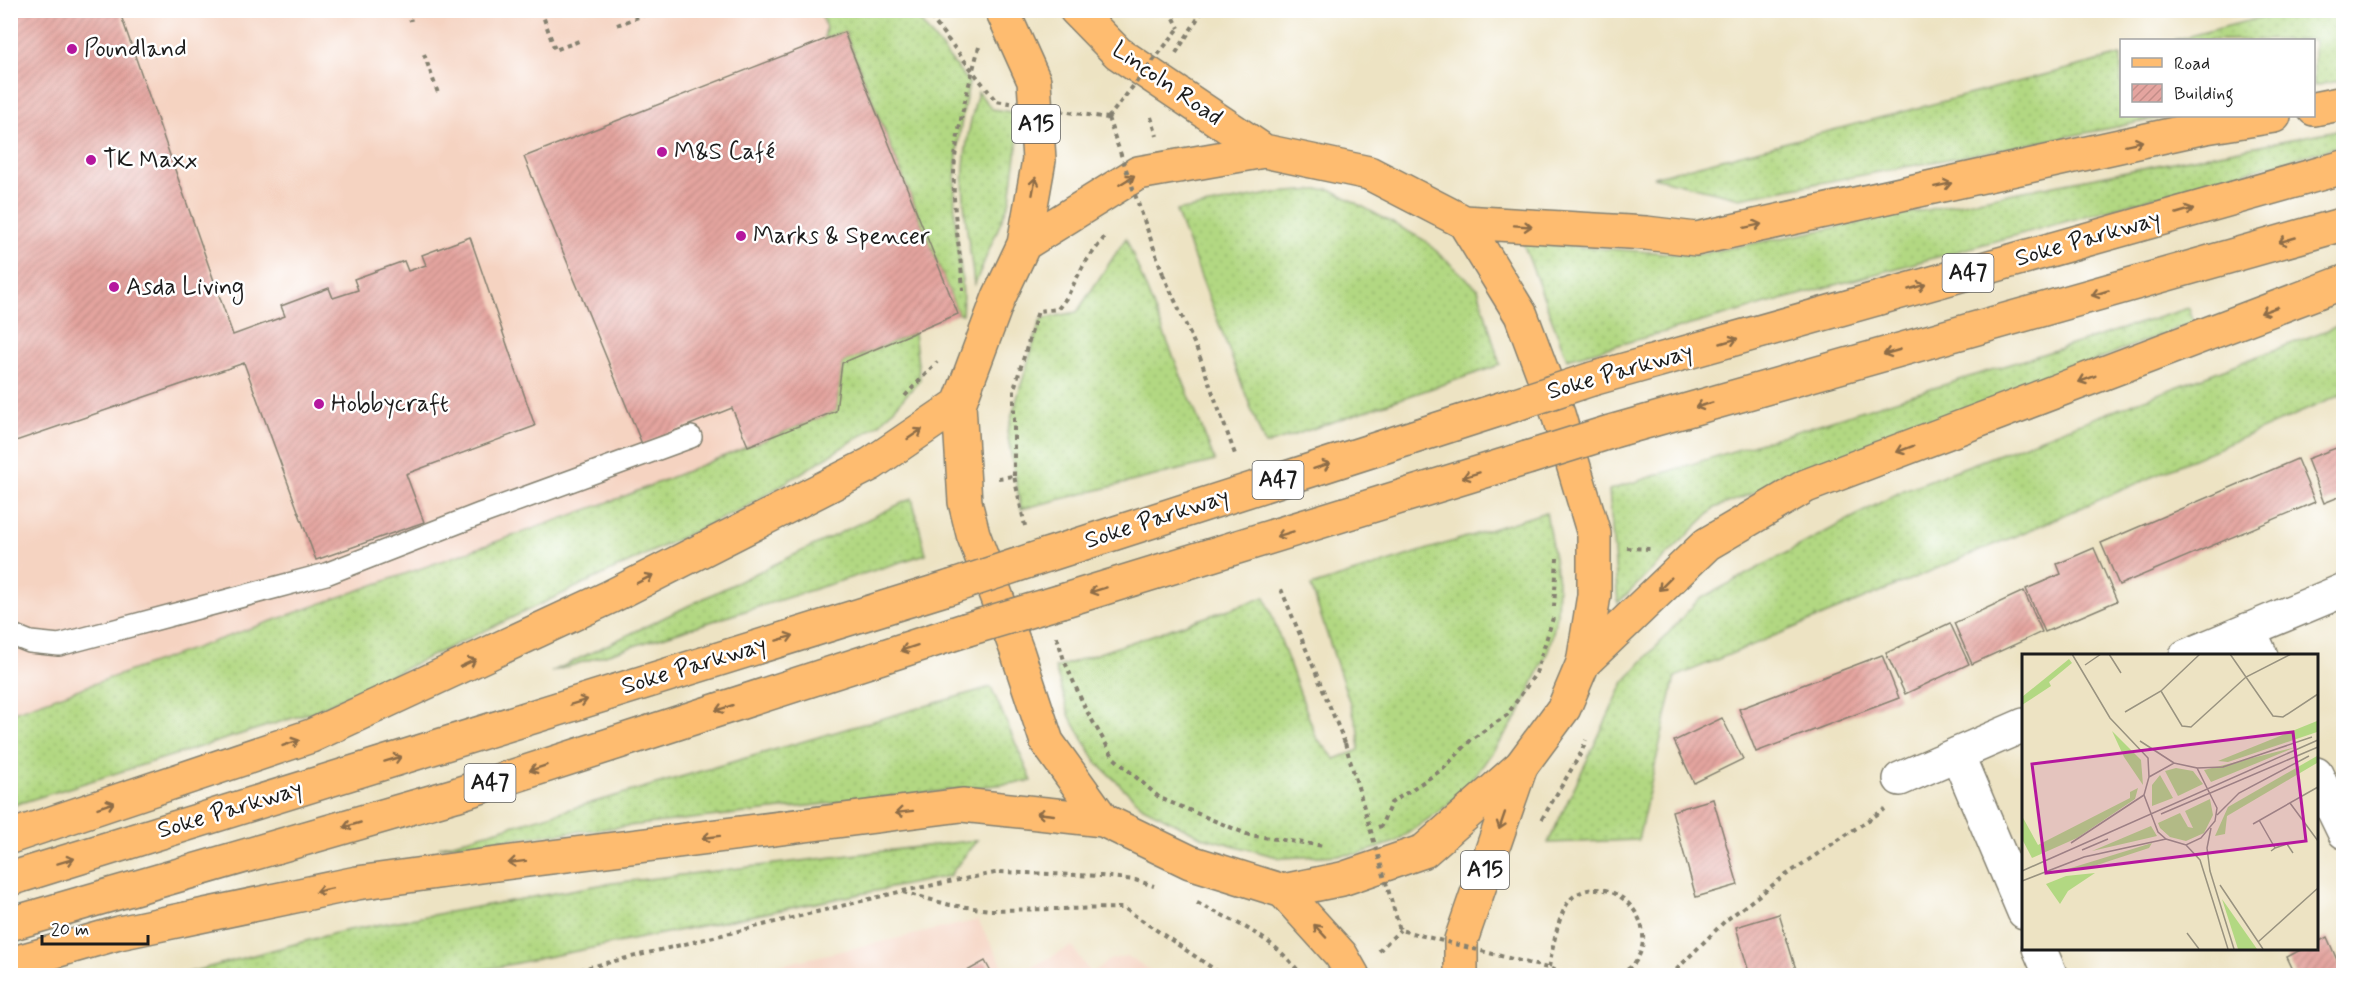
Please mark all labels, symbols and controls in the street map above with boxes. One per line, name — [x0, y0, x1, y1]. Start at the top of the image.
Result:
place label: Poundland — [84, 34, 187, 65]
street label: Lincoln Road — [1106, 34, 1228, 134]
legend — [2120, 39, 2315, 117]
marker: Poundland — [65, 42, 79, 56]
text: Road — [2174, 52, 2210, 76]
text: Building — [2174, 82, 2234, 108]
road number: A15 — [1012, 105, 1060, 143]
place label: M&S Café — [674, 137, 775, 168]
one-way arrow — [2124, 137, 2143, 148]
place label: TK Maxx — [103, 145, 198, 176]
marker: M&S Café — [655, 145, 669, 159]
marker: TK Maxx — [84, 153, 98, 167]
one-way arrow — [1118, 173, 1135, 185]
one-way arrow — [1029, 177, 1040, 197]
one-way arrow — [1934, 178, 1953, 190]
street label: Soke Parkway — [2012, 203, 2164, 275]
one-way arrow — [2175, 205, 2194, 217]
one-way arrow — [1512, 220, 1532, 231]
one-way arrow — [1743, 220, 1762, 232]
place label: Marks & Spencer — [753, 221, 930, 252]
marker: Marks & Spencer — [734, 229, 748, 243]
one-way arrow — [2278, 235, 2297, 246]
road number: A47 — [1942, 254, 1994, 292]
place label: Asda Living — [126, 272, 244, 305]
marker: Asda Living — [107, 280, 121, 294]
one-way arrow — [1907, 281, 1926, 293]
one-way arrow — [2091, 288, 2110, 299]
one-way arrow — [2260, 305, 2279, 316]
one-way arrow — [1719, 334, 1738, 346]
street label: Soke Parkway — [1544, 336, 1696, 408]
one-way arrow — [1883, 347, 1902, 358]
one-way arrow — [2078, 375, 2097, 386]
place label: Hobbycraft — [331, 389, 449, 420]
marker: Hobbycraft — [312, 397, 326, 411]
one-way arrow — [1695, 400, 1714, 412]
one-way arrow — [907, 428, 923, 440]
one-way arrow — [1896, 444, 1915, 455]
one-way arrow — [1312, 460, 1331, 471]
road number: A47 — [1252, 461, 1304, 499]
one-way arrow — [1462, 471, 1481, 482]
street label: Soke Parkway — [1081, 481, 1233, 557]
one-way arrow — [1276, 529, 1295, 540]
one-way arrow — [635, 573, 653, 585]
one-way arrow — [1657, 577, 1672, 592]
one-way arrow — [1089, 585, 1108, 596]
street label: Soke Parkway — [618, 629, 770, 703]
one-way arrow — [775, 632, 794, 643]
one-way arrow — [900, 643, 919, 654]
inset map — [2022, 654, 2318, 950]
one-way arrow — [459, 656, 477, 668]
one-way arrow — [569, 695, 588, 706]
one-way arrow — [715, 703, 734, 714]
one-way arrow — [281, 736, 299, 747]
one-way arrow — [383, 753, 402, 764]
one-way arrow — [529, 763, 548, 774]
road number: A47 — [464, 764, 516, 802]
street label: Soke Parkway — [154, 773, 306, 847]
one-way arrow — [96, 799, 115, 810]
one-way arrow — [895, 807, 914, 818]
one-way arrow — [1035, 808, 1055, 819]
one-way arrow — [1495, 811, 1506, 830]
one-way arrow — [343, 820, 362, 831]
one-way arrow — [701, 832, 721, 843]
road number: A15 — [1461, 851, 1509, 889]
one-way arrow — [56, 855, 75, 866]
one-way arrow — [508, 857, 528, 868]
one-way arrow — [315, 885, 335, 896]
scale bar — [42, 908, 148, 946]
text: 20 m — [51, 918, 89, 942]
one-way arrow — [1313, 924, 1328, 939]

